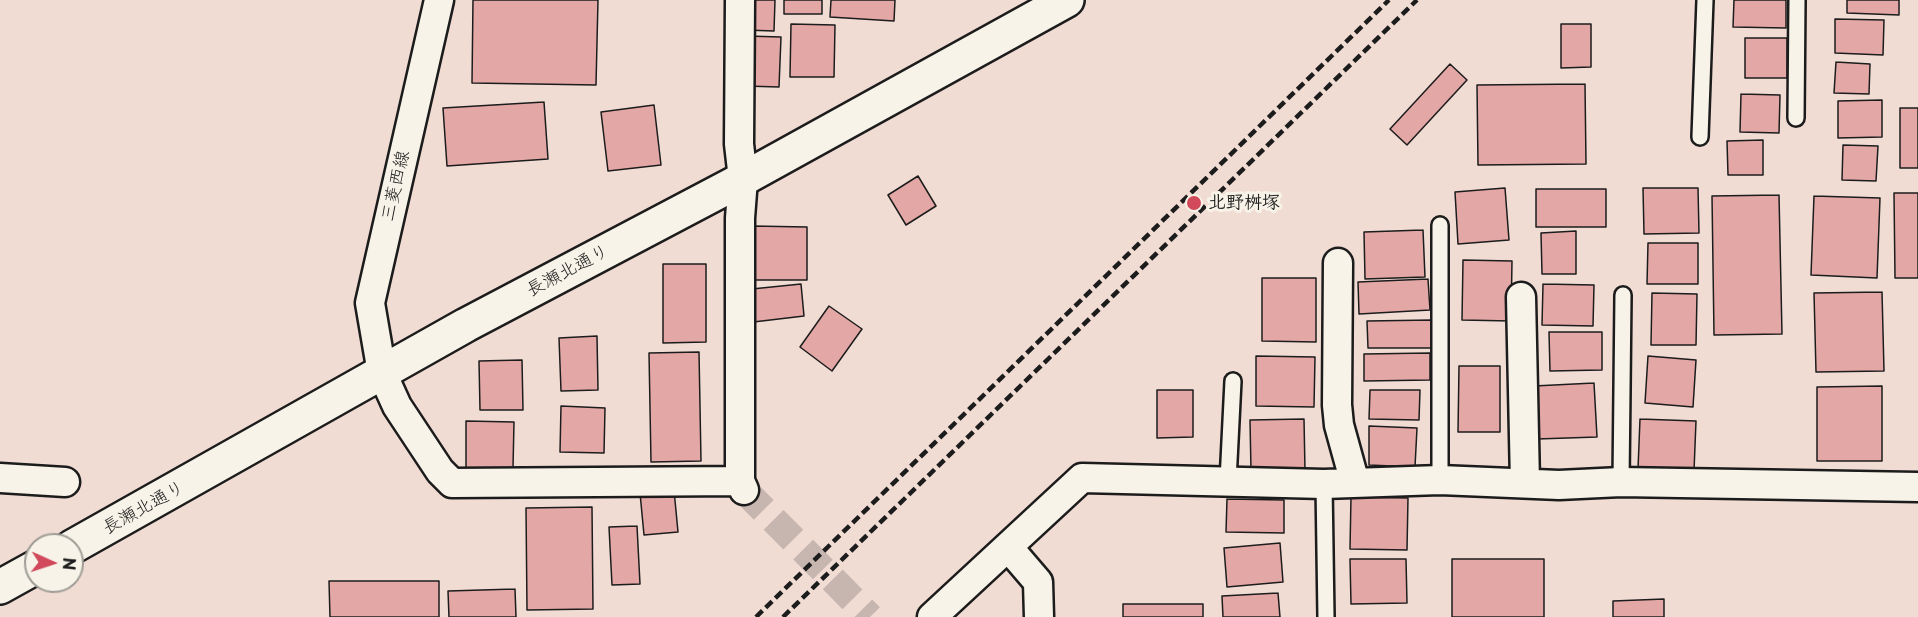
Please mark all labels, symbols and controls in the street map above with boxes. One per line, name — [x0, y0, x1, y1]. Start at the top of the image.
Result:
street label: 三菱西線 — [377, 148, 415, 224]
place label: 北野桝塚 — [1208, 192, 1280, 214]
marker: 北野桝塚 — [1185, 194, 1203, 212]
street label: 長瀬北通り — [523, 240, 613, 302]
street label: 長瀬北通り — [99, 477, 189, 539]
north arrow — [24, 533, 84, 593]
text: N — [58, 557, 82, 571]

